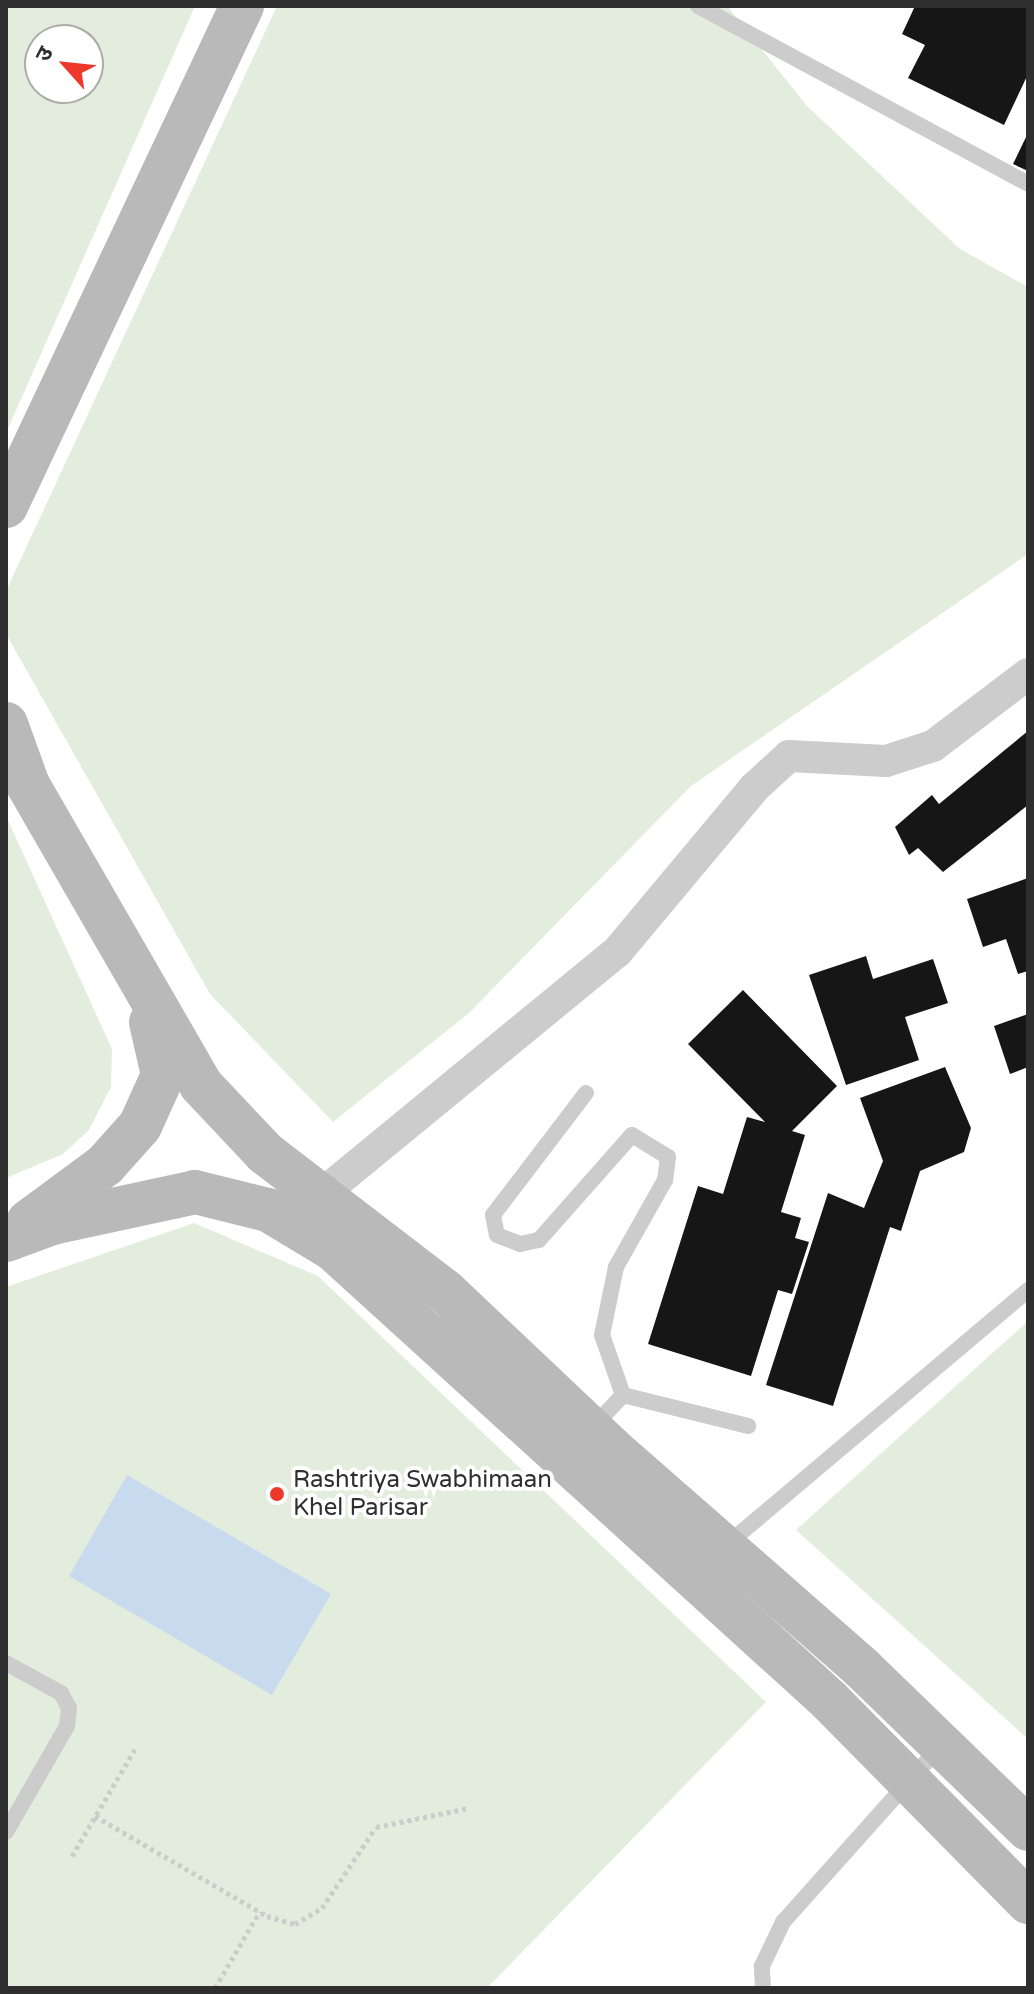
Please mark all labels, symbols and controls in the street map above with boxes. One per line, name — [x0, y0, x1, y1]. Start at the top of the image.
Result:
north arrow — [24, 24, 104, 104]
text: उ — [30, 42, 59, 66]
place label: Rashtriya Swabhimaan Khel Parisar — [293, 1466, 552, 1522]
marker: Rashtriya Swabhimaan Khel Parisar — [268, 1485, 286, 1503]

